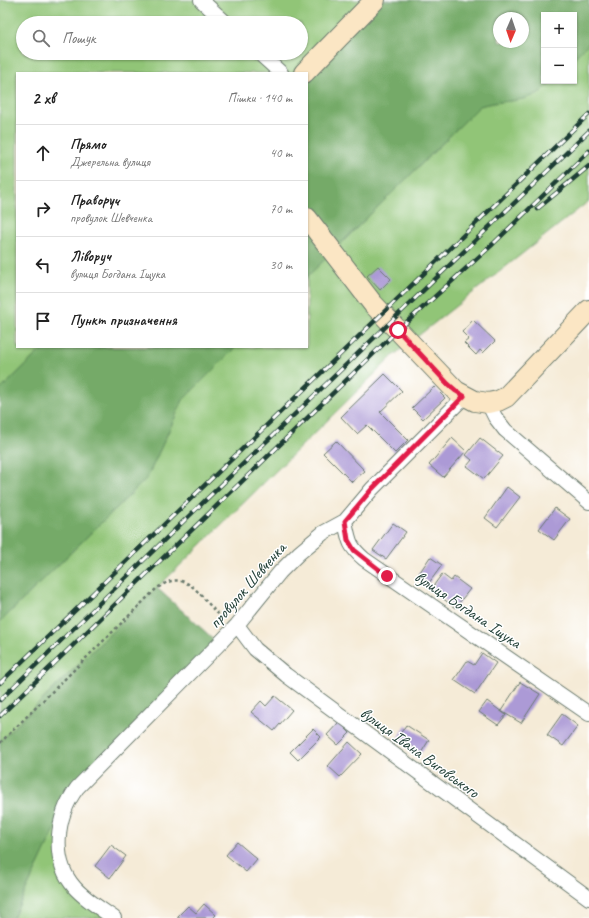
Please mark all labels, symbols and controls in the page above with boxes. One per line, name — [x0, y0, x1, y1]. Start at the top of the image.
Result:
north arrow — [493, 12, 529, 48]
map controls — [541, 12, 577, 84]
button: + — [541, 12, 577, 48]
search box — [16, 16, 308, 60]
icon: search — [30, 27, 52, 49]
text: Пошук — [62, 29, 95, 48]
button: − — [541, 48, 577, 84]
text: 2 хв — [32, 88, 55, 109]
text: Пішки · 140 m — [228, 90, 292, 106]
text: Прямо — [70, 135, 106, 154]
icon: ahead — [32, 142, 54, 164]
text: 40 m — [270, 145, 292, 161]
text: Джерельна вулиця — [70, 154, 150, 170]
text: Праворуч — [70, 191, 119, 210]
icon: right — [32, 198, 54, 220]
text: 70 m — [270, 201, 292, 217]
text: провулок Шевченка — [70, 210, 152, 226]
text: Ліворуч — [70, 247, 111, 266]
icon: left — [32, 254, 54, 276]
text: 30 m — [270, 257, 292, 273]
text: вулиця Богдана Іщука — [70, 266, 165, 282]
icon: arrive — [32, 310, 54, 332]
text: Пункт призначення — [70, 311, 177, 330]
route start — [389, 321, 407, 339]
street label: провулок Шевченка — [204, 536, 292, 633]
street label: вулиця Богдана Іщука — [410, 566, 526, 653]
route end — [378, 567, 396, 585]
street label: вулиця Івана Виговського — [356, 702, 484, 803]

